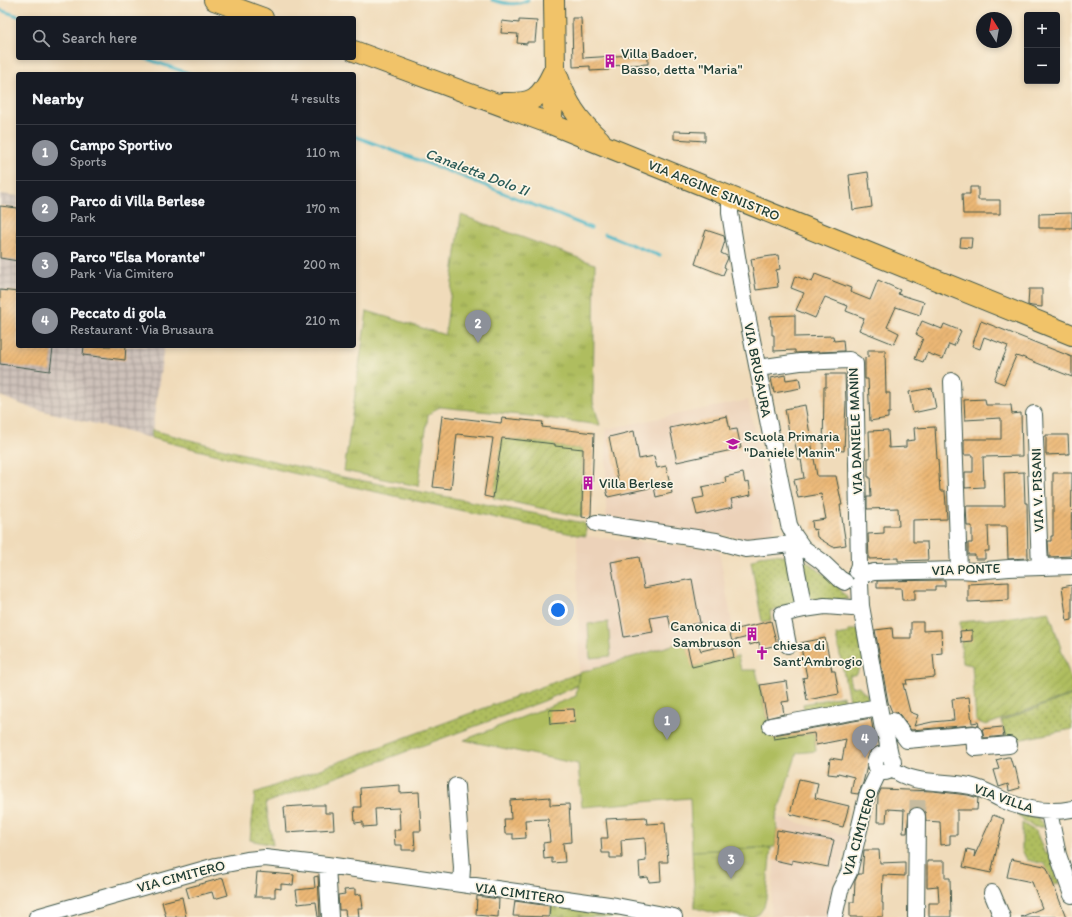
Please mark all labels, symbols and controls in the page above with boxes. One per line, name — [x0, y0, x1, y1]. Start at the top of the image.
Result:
north arrow — [976, 12, 1012, 48]
map controls — [1024, 12, 1060, 84]
button: + — [1024, 12, 1060, 48]
search box — [16, 16, 356, 60]
icon: search — [30, 27, 52, 49]
text: Search here — [62, 29, 137, 47]
place label: Villa Badoer, Basso, detta "Maria" — [621, 45, 743, 78]
button: − — [1024, 48, 1060, 84]
building icon: Villa Badoer, Basso, detta "Maria" — [602, 53, 618, 69]
text: Nearby — [32, 88, 84, 108]
text: 4 results — [291, 91, 340, 106]
text: Campo Sportivo — [70, 136, 172, 154]
water label: Canaletta Dolo II — [423, 144, 533, 201]
text: 1 — [42, 145, 48, 160]
text: 110 m — [306, 145, 340, 160]
text: Sports — [70, 154, 106, 169]
street label: VIA ARGINE SINISTRO — [645, 156, 782, 225]
text: Parco di Villa Berlese — [70, 192, 205, 210]
text: 2 — [42, 201, 48, 216]
text: 170 m — [306, 201, 340, 216]
text: Park — [70, 210, 96, 225]
text: Parco "Elsa Morante" — [70, 248, 205, 266]
text: 3 — [41, 257, 49, 272]
text: 200 m — [303, 257, 340, 272]
text: Park · Via Cimitero — [70, 266, 174, 281]
text: Peccato di gola — [70, 304, 166, 322]
pin: 2 — [465, 310, 491, 343]
text: 4 — [41, 313, 49, 328]
text: 210 m — [305, 313, 340, 328]
street label: VIA BRUSAURA — [740, 321, 775, 419]
text: Restaurant · Via Brusaura — [70, 322, 214, 337]
street label: VIA DANIELE MANIN — [845, 367, 866, 495]
place label: Scuola Primaria "Daniele Manin" — [744, 428, 840, 461]
school or university icon: Scuola Primaria "Daniele Manin" — [725, 436, 741, 452]
street label: VIA V. PISANI — [1028, 448, 1047, 532]
building icon: Villa Berlese — [580, 475, 596, 491]
place label: Villa Berlese — [599, 475, 674, 492]
street label: VIA PONTE — [931, 560, 1001, 579]
your location — [548, 600, 568, 620]
place label: Canonica di Sambruson — [670, 618, 742, 651]
building icon: Canonica di Sambruson — [744, 626, 760, 642]
place label: chiesa di Sant'Ambrogio — [773, 637, 862, 670]
church icon: chiesa di Sant'Ambrogio — [754, 645, 770, 661]
pin: 1 — [654, 707, 680, 740]
pin: 4 — [852, 725, 878, 758]
street label: VIA VILLA — [972, 780, 1036, 817]
street label: VIA CIMITERO — [839, 786, 880, 878]
pin: 3 — [718, 846, 744, 879]
street label: VIA CIMITERO — [135, 857, 227, 896]
street label: VIA CIMITERO — [474, 879, 566, 908]

